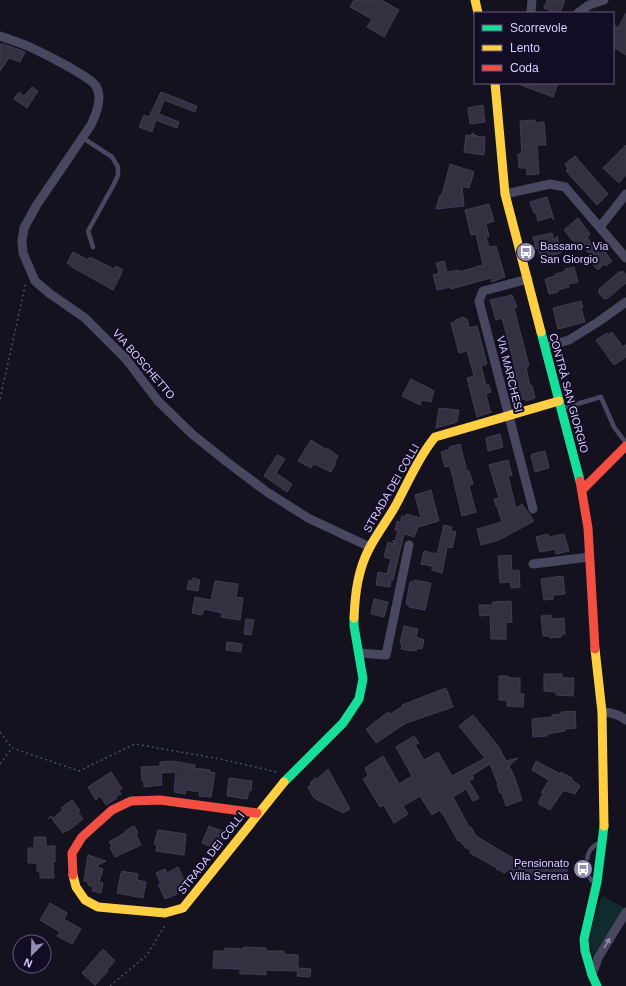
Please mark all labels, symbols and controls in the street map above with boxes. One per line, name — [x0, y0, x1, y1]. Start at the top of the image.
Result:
legend — [474, 12, 614, 84]
text: Scorrevole — [510, 21, 568, 35]
text: Lento — [510, 41, 540, 55]
text: Coda — [510, 61, 539, 75]
place label: Bassano - Via San Giorgio — [540, 240, 609, 265]
bus stop icon: Bassano - Via San Giorgio — [515, 241, 537, 263]
street label: VIA BOSCHETTO — [110, 327, 178, 402]
street label: CONTRÀ SAN GIORGIO — [547, 332, 591, 455]
street label: VIA MARCHESI — [495, 335, 525, 413]
street label: STRADA DEI COLLI — [361, 442, 421, 534]
street label: STRADA DEI COLLI — [175, 810, 247, 896]
place label: Pensionato Villa Serena — [510, 857, 570, 882]
bus stop icon: Pensionato Villa Serena — [572, 858, 594, 880]
north arrow — [12, 934, 52, 974]
one-way arrow — [604, 937, 611, 949]
text: N — [22, 956, 34, 970]

